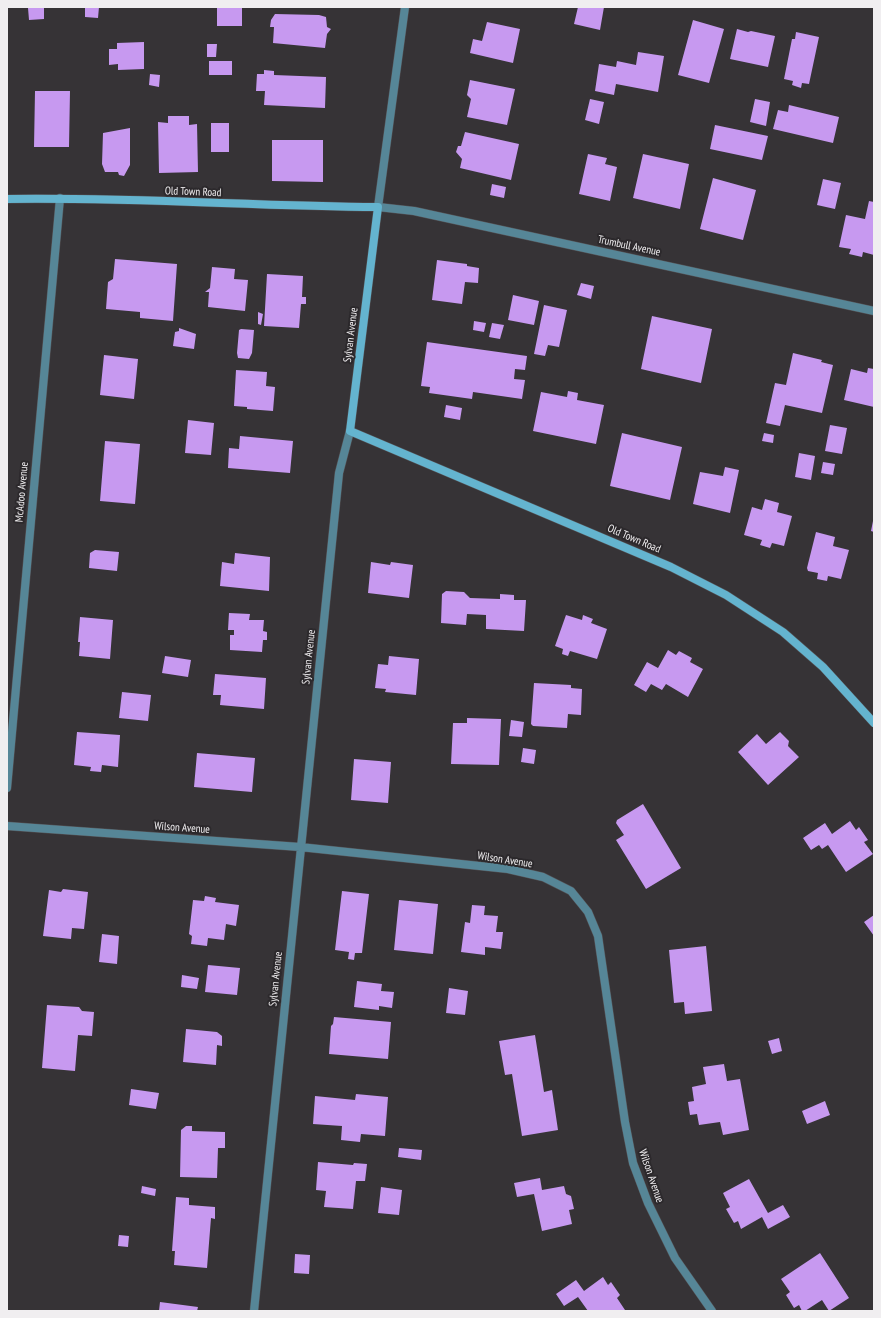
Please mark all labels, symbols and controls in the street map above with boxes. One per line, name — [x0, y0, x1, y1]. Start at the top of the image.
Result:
street label: Old Town Road — [165, 184, 221, 200]
street label: Trumbull Avenue — [596, 233, 662, 259]
street label: Sylvan Avenue — [341, 307, 361, 363]
street label: McAdoo Avenue — [13, 461, 31, 523]
street label: Old Town Road — [605, 522, 663, 556]
street label: Sylvan Avenue — [300, 629, 318, 685]
street label: Wilson Avenue — [154, 819, 210, 837]
street label: Wilson Avenue — [476, 849, 534, 871]
street label: Sylvan Avenue — [267, 951, 285, 1007]
street label: Wilson Avenue — [636, 1147, 666, 1205]

